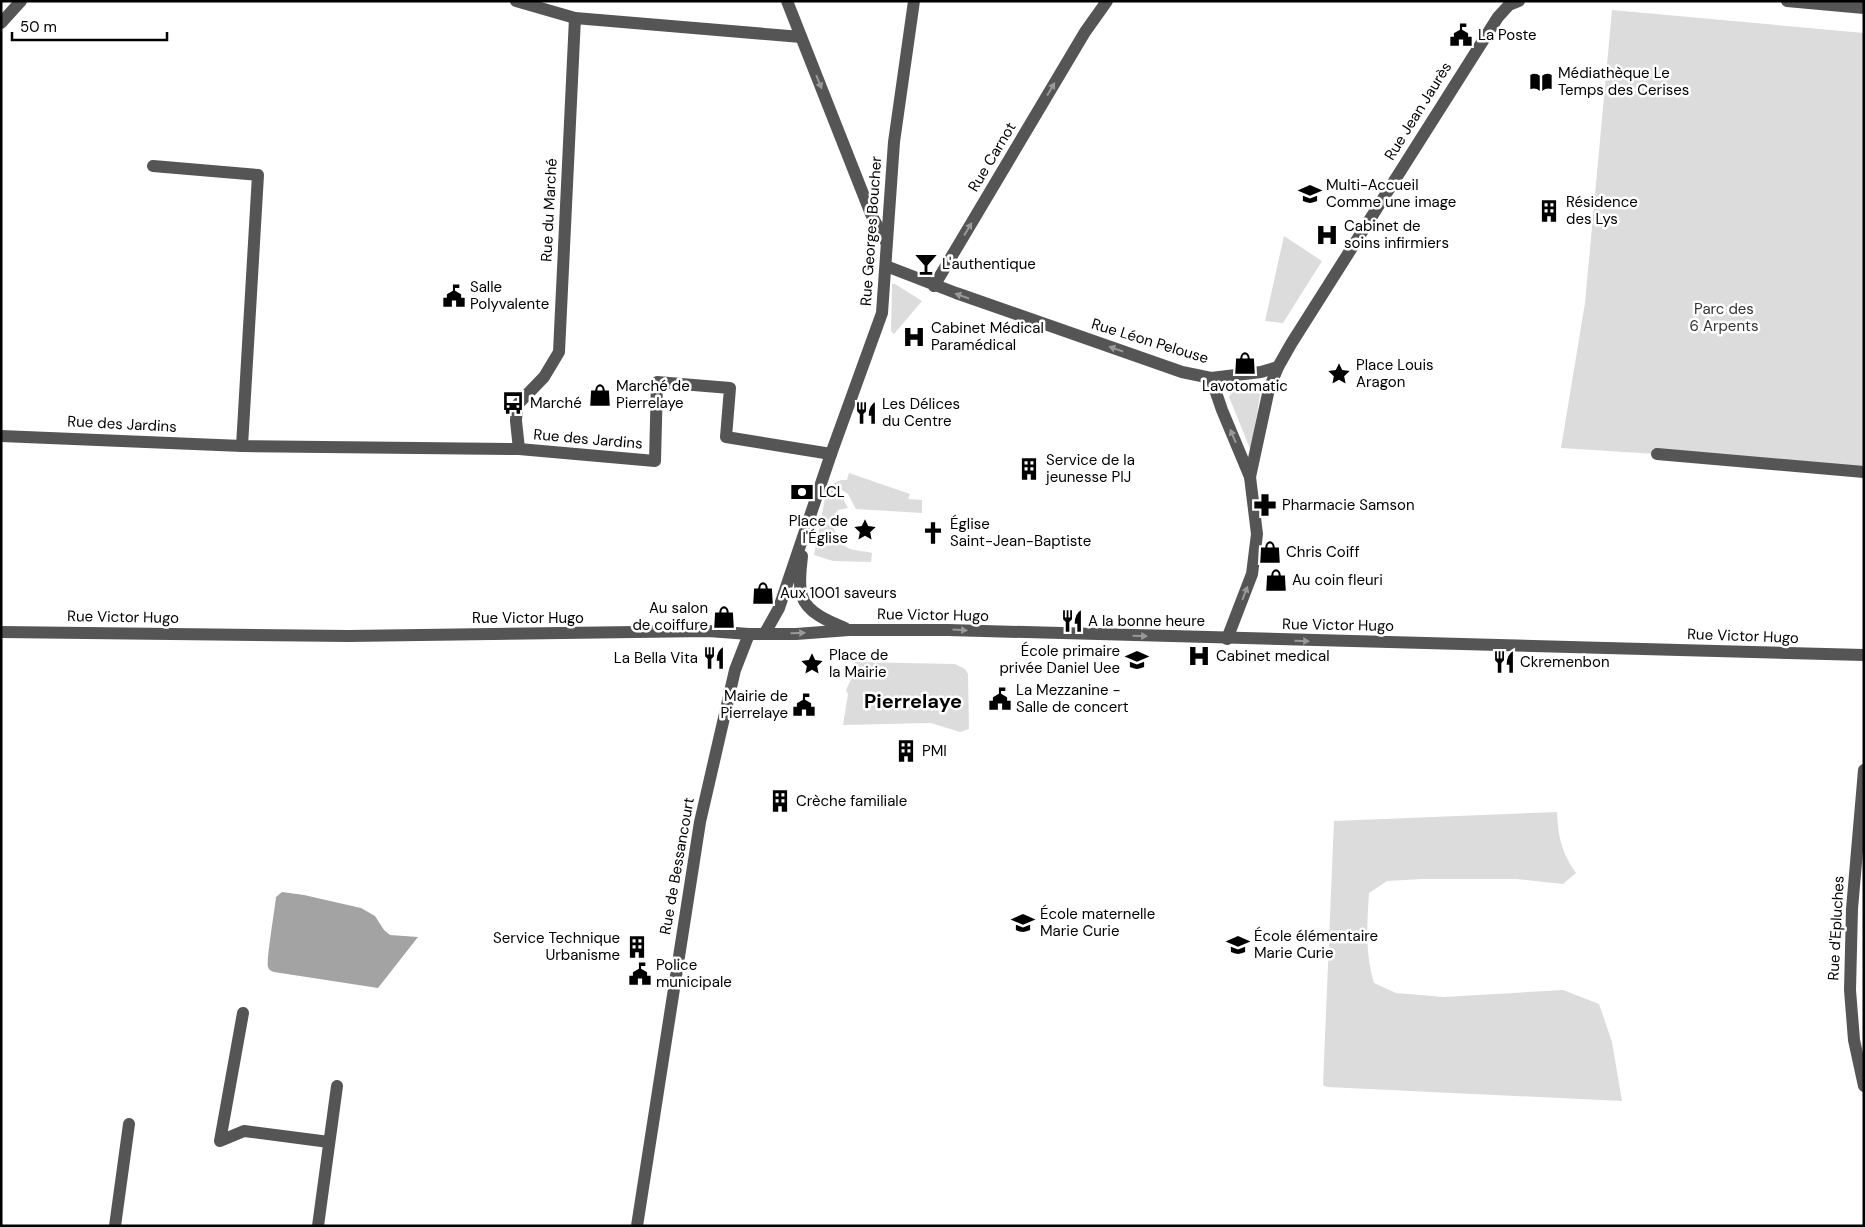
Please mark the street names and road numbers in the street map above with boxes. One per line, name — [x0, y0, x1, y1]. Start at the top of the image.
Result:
street label: Rue Jean Jaurès — [1380, 58, 1456, 164]
street label: Rue Carnot — [963, 119, 1021, 195]
street label: Rue Georges Boucher — [856, 155, 886, 307]
street label: Rue du Marché — [536, 158, 562, 262]
street label: Rue Léon Pelouse — [1089, 314, 1211, 368]
street label: Rue des Jardins — [67, 411, 177, 437]
street label: Rue des Jardins — [533, 424, 643, 454]
street label: Rue Victor Hugo — [877, 604, 989, 626]
street label: Rue Victor Hugo — [67, 606, 179, 628]
street label: Rue Victor Hugo — [472, 608, 584, 628]
street label: Rue Victor Hugo — [1282, 614, 1394, 636]
street label: Rue Victor Hugo — [1687, 624, 1799, 648]
street label: Rue de Bessancourt — [655, 796, 699, 936]
street label: Rue d'Epluches — [1823, 875, 1849, 981]

